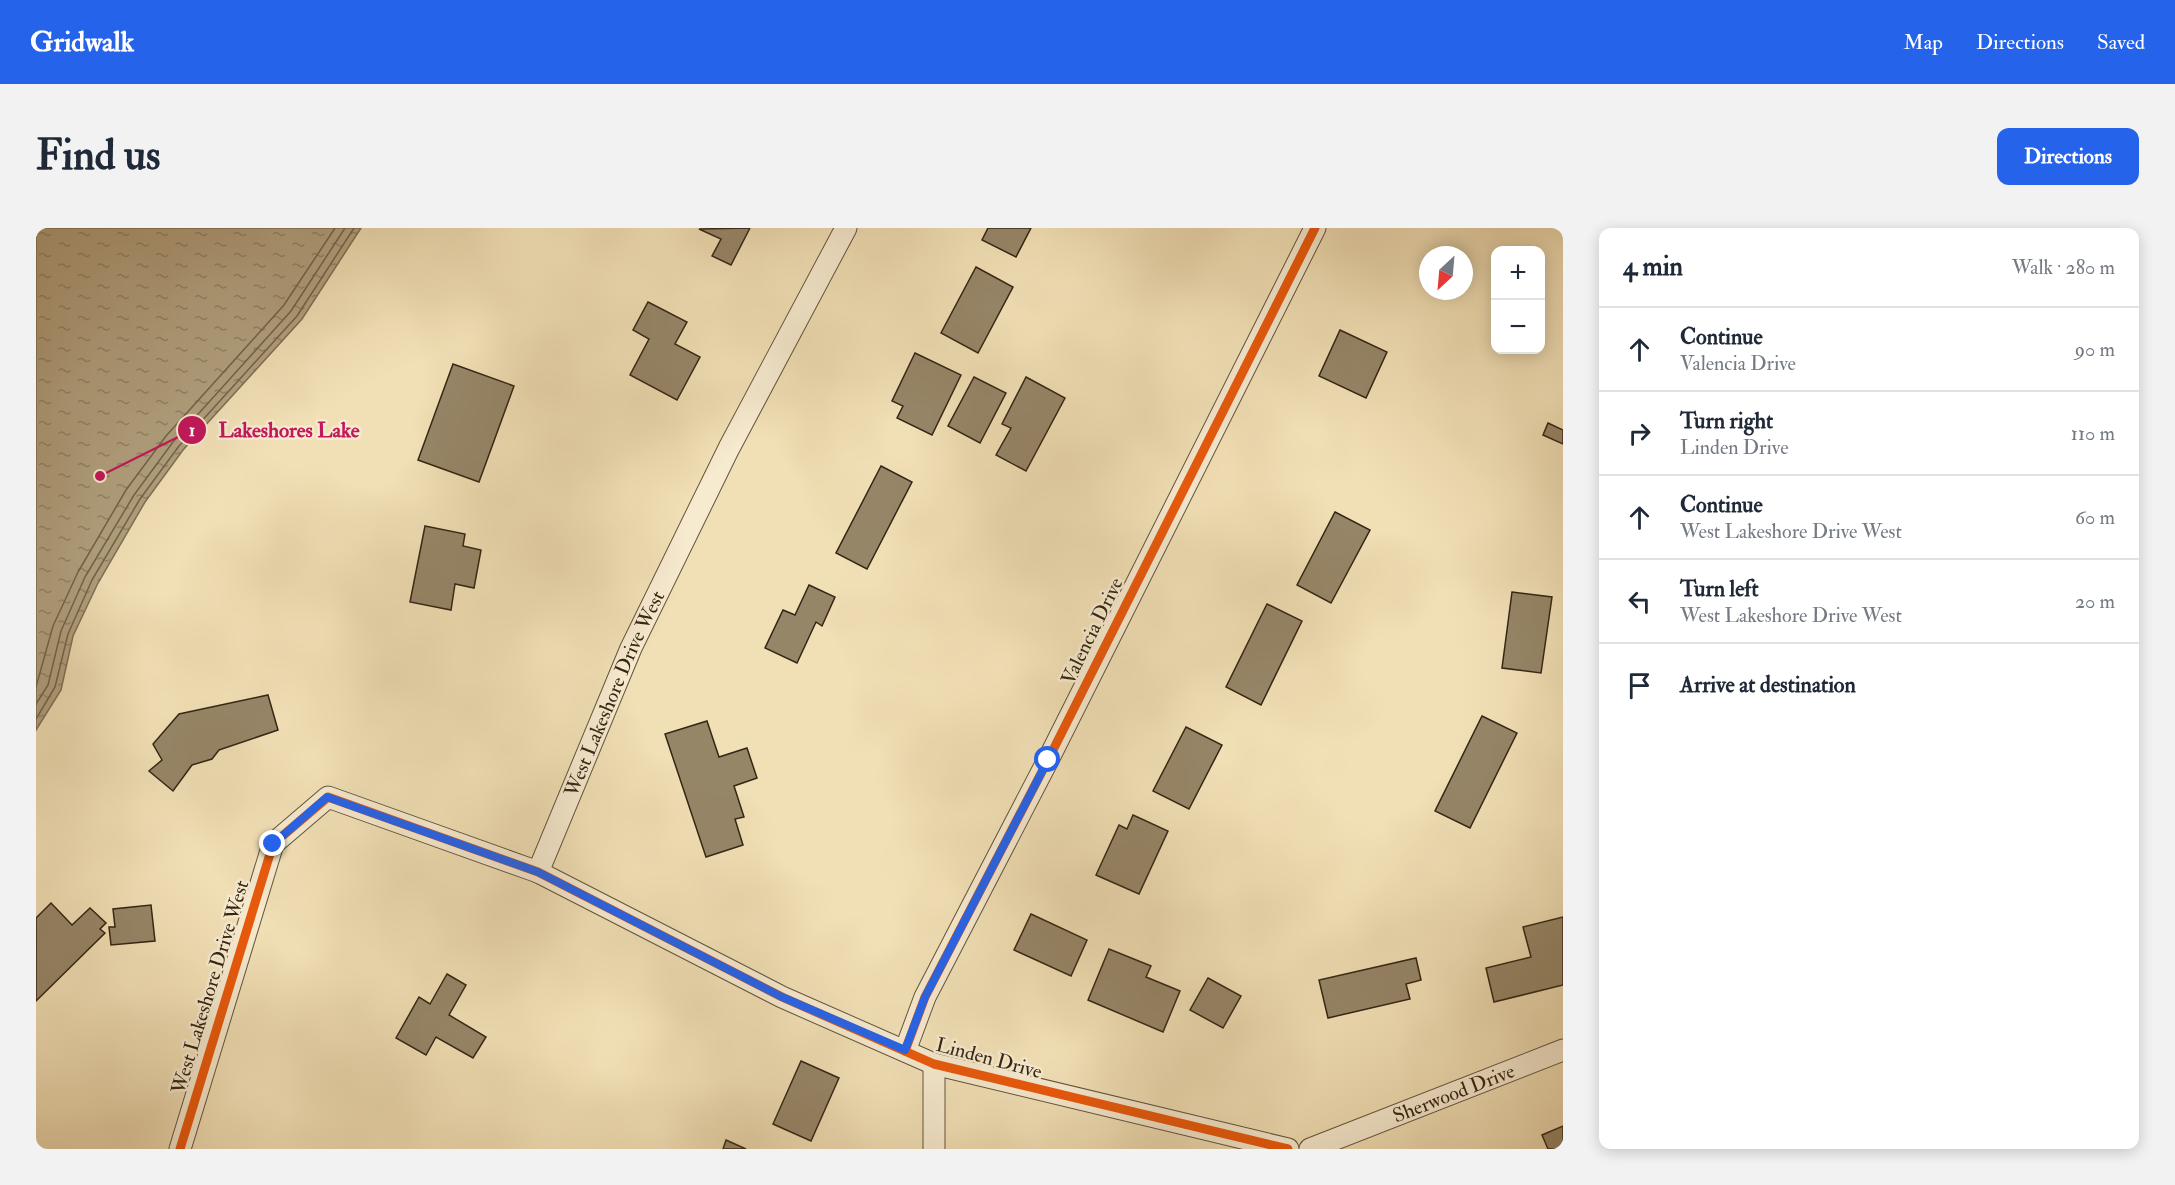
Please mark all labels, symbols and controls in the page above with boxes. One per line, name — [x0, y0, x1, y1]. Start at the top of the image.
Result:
text: Gridwalk — [30, 25, 134, 60]
text: Map — [1903, 29, 1943, 56]
text: Directions — [1976, 29, 2064, 56]
text: Saved — [2097, 29, 2145, 56]
button: Directions — [1997, 128, 2139, 185]
text: Find us — [36, 130, 160, 182]
north arrow — [1419, 246, 1473, 300]
map controls — [1491, 246, 1545, 354]
button: + — [1491, 246, 1545, 300]
text: 4 min — [1623, 251, 1683, 283]
text: Walk · 280 m — [2012, 255, 2115, 280]
button: − — [1491, 300, 1545, 354]
text: Continue — [1680, 323, 1763, 351]
icon: ahead — [1623, 333, 1656, 366]
text: 90 m — [2075, 337, 2115, 362]
text: Valencia Drive — [1680, 351, 1796, 376]
text: Turn right — [1680, 407, 1773, 435]
callout: Lakeshores Lake — [177, 410, 372, 449]
text: Lakeshores Lake — [218, 417, 360, 444]
icon: right — [1623, 417, 1656, 450]
text: 1 — [189, 419, 195, 442]
text: 110 m — [2071, 421, 2115, 446]
text: Linden Drive — [1680, 435, 1789, 460]
text: Continue — [1680, 491, 1763, 519]
icon: ahead — [1623, 501, 1656, 534]
text: 60 m — [2075, 505, 2115, 530]
text: West Lakeshore Drive West — [1680, 519, 1902, 544]
street label: Valencia Drive — [1055, 573, 1129, 689]
text: Turn left — [1680, 575, 1759, 603]
icon: left — [1623, 585, 1656, 618]
street label: West Lakeshore Drive West — [558, 586, 670, 801]
text: 20 m — [2075, 589, 2115, 614]
text: West Lakeshore Drive West — [1680, 603, 1902, 628]
icon: arrive — [1623, 669, 1656, 702]
text: Arrive at destination — [1680, 671, 1856, 699]
route start — [1034, 746, 1060, 772]
route end — [259, 830, 285, 856]
street label: West Lakeshore Drive West — [165, 877, 255, 1098]
street label: Linden Drive — [933, 1032, 1045, 1084]
street label: Sherwood Drive — [1389, 1058, 1518, 1128]

